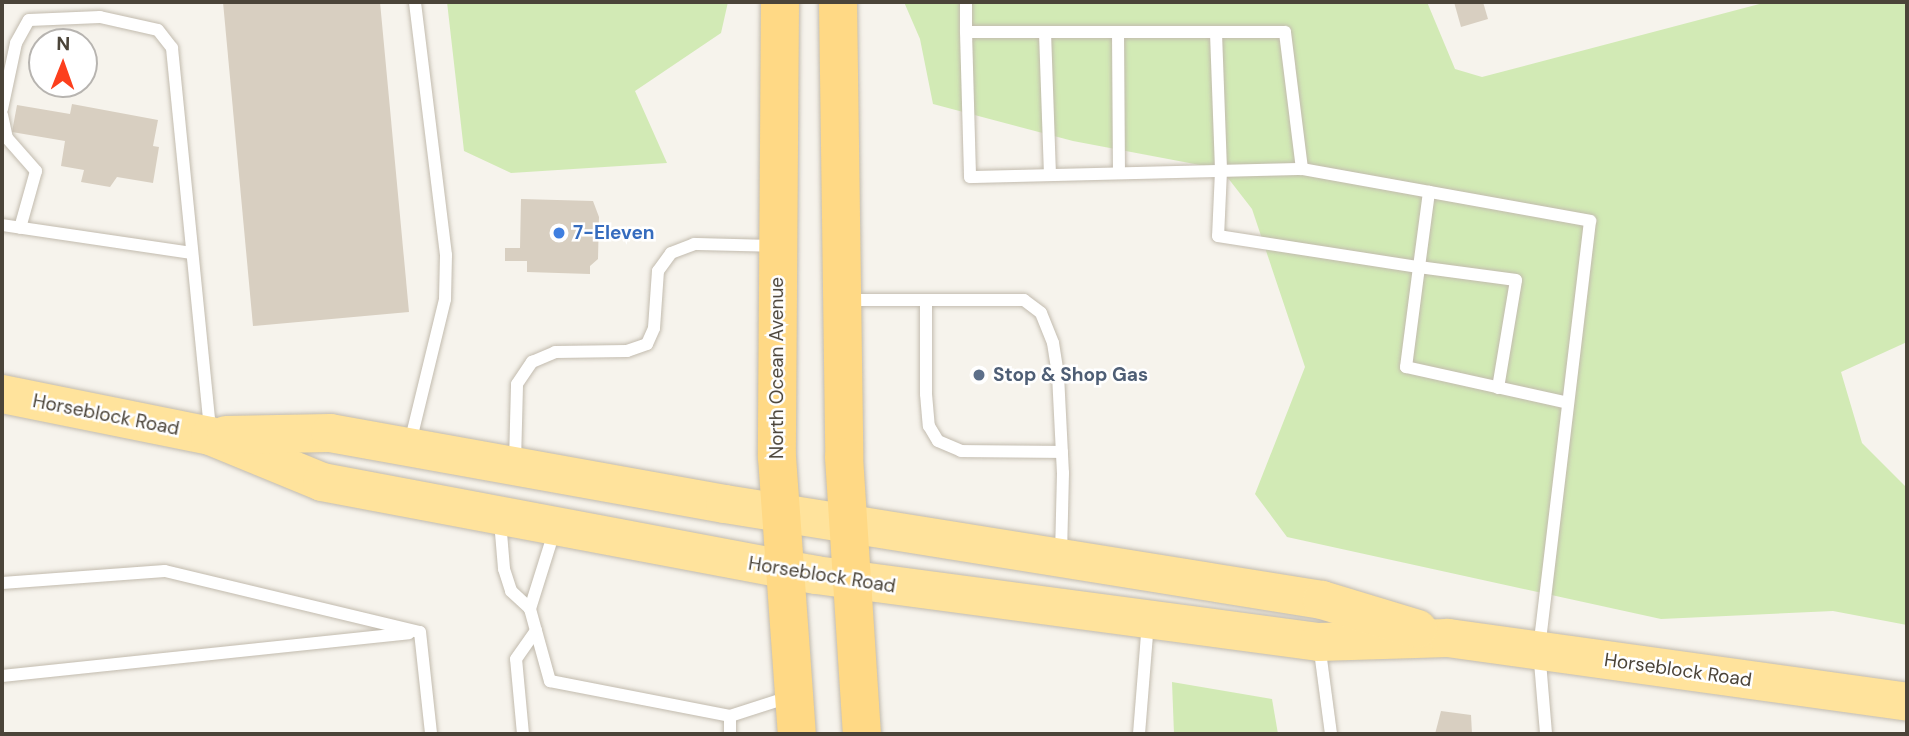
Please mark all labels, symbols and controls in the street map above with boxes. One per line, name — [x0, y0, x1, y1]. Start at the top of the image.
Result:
north arrow — [28, 28, 98, 98]
text: N — [56, 31, 70, 56]
place label: 7-Eleven — [573, 222, 655, 244]
marker: 7-Eleven — [551, 225, 567, 241]
street label: North Ocean Avenue — [766, 277, 788, 459]
place label: Stop & Shop Gas — [993, 364, 1148, 386]
marker: Stop & Shop Gas — [971, 367, 987, 383]
street label: Horseblock Road — [31, 390, 181, 440]
street label: Horseblock Road — [747, 552, 897, 598]
street label: Horseblock Road — [1603, 648, 1753, 692]

